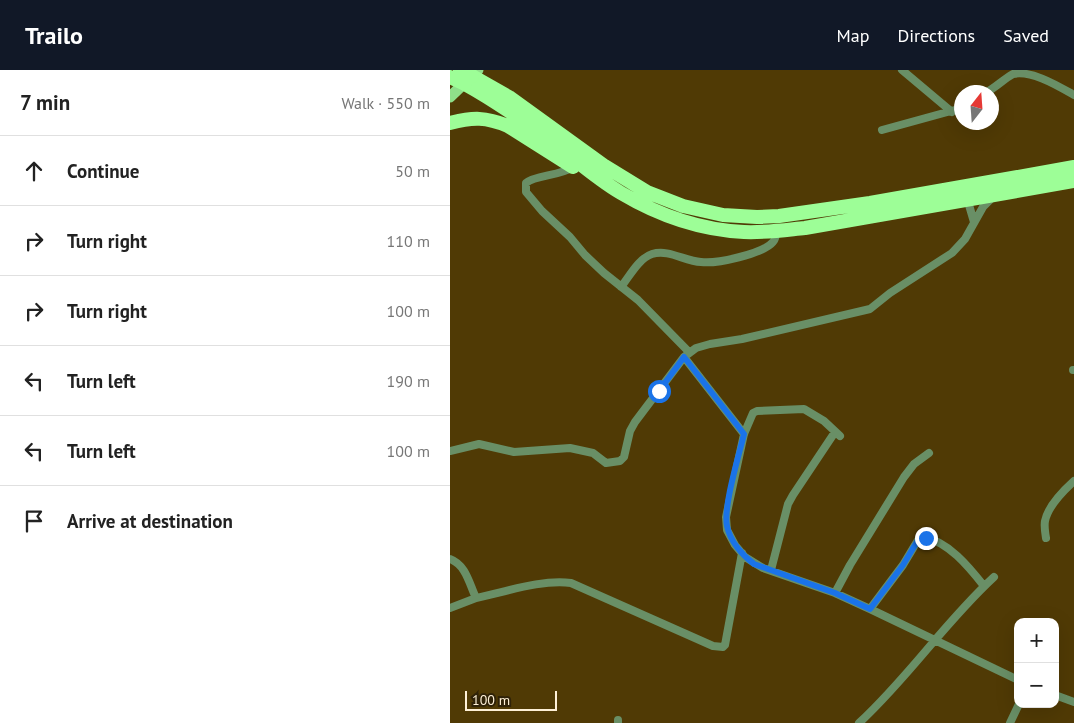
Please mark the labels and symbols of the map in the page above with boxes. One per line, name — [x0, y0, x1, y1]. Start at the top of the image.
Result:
north arrow — [954, 85, 999, 130]
route start — [648, 380, 671, 403]
route end — [915, 527, 938, 550]
scale bar — [465, 688, 558, 711]

